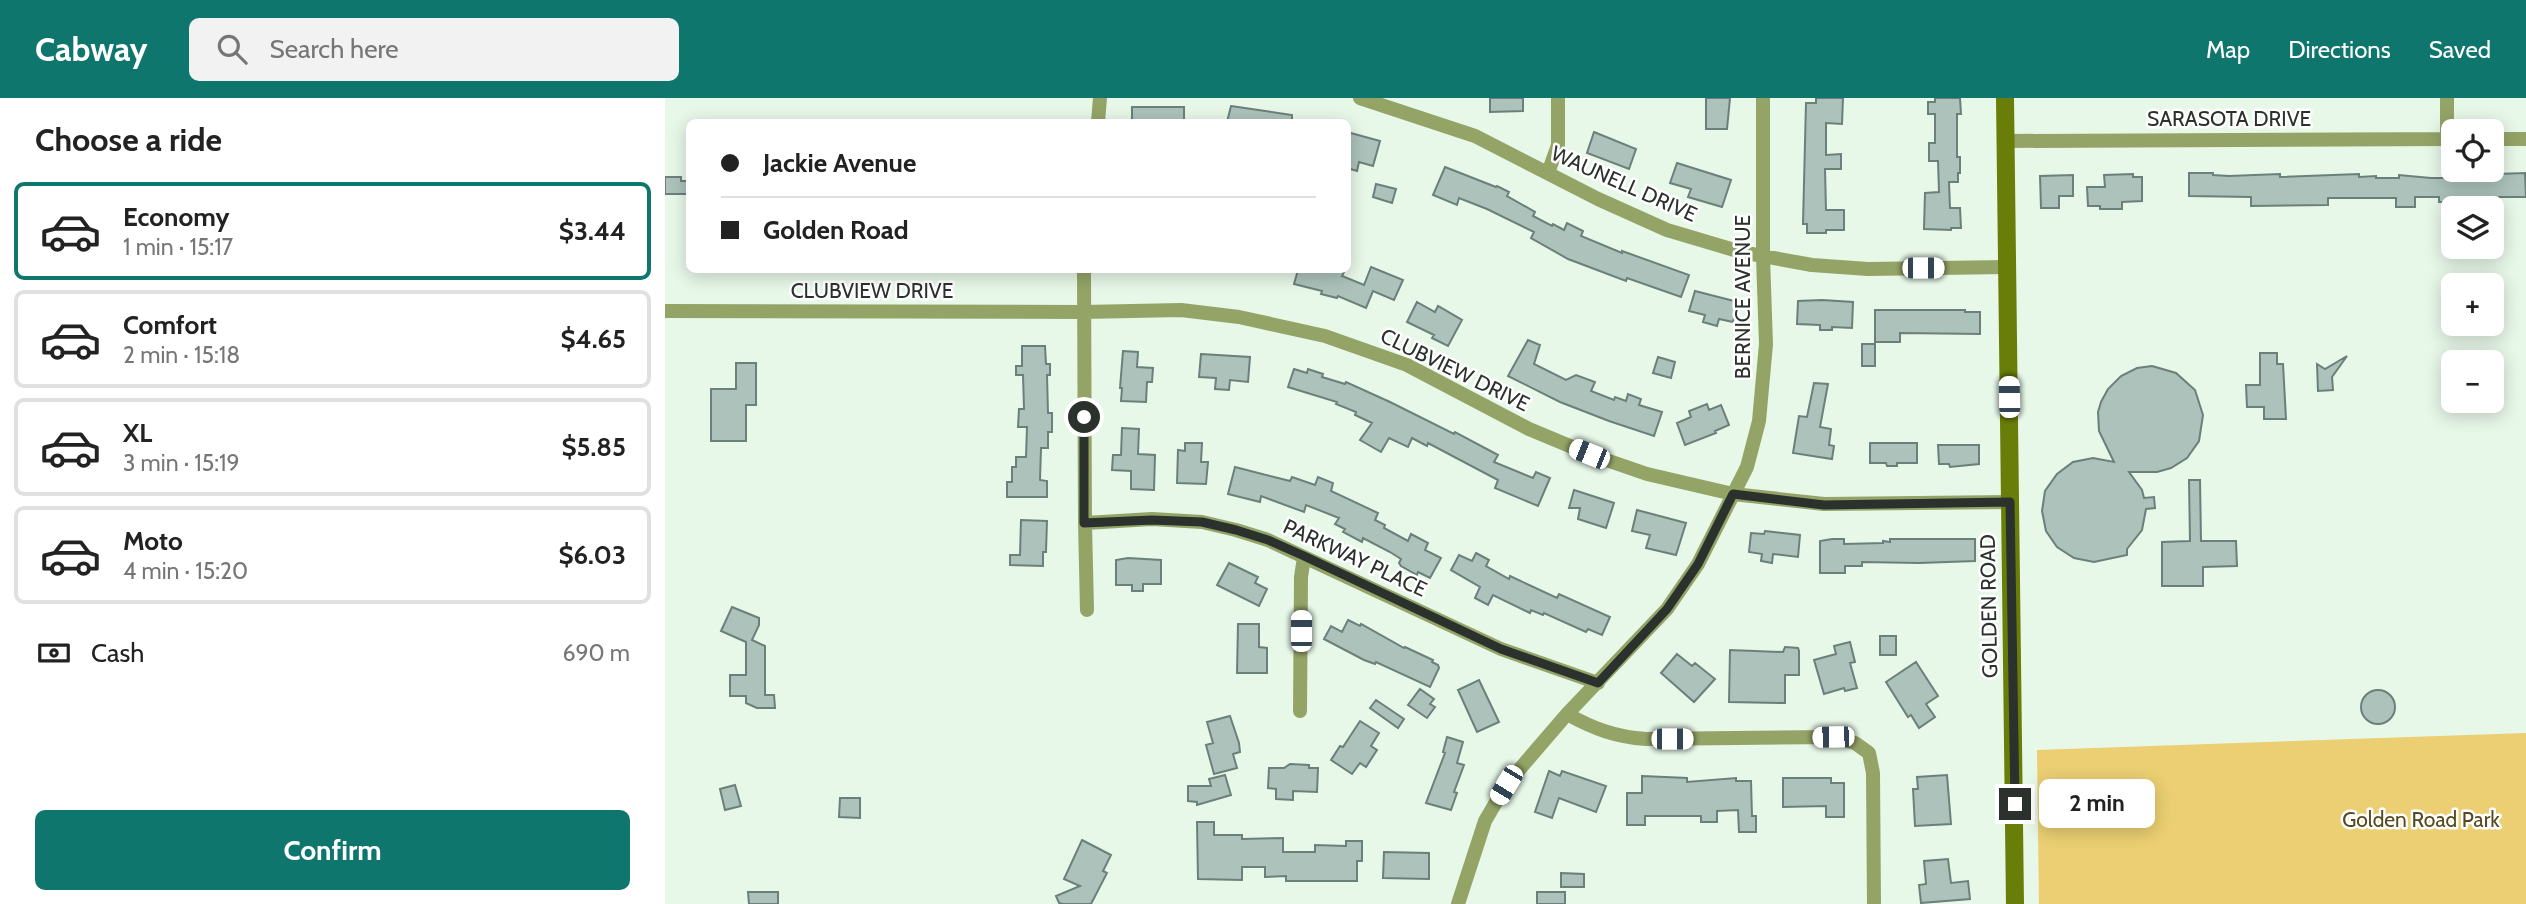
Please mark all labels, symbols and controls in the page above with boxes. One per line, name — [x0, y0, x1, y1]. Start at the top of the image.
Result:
search box — [189, 18, 679, 81]
text: Cabway — [35, 29, 147, 69]
icon: search — [213, 30, 251, 68]
text: Search here — [269, 33, 399, 65]
text: Map — [2206, 35, 2250, 64]
text: Directions — [2288, 35, 2391, 64]
text: Saved — [2429, 35, 2491, 64]
street label: SARASOTA DRIVE — [2147, 106, 2311, 131]
map controls — [2441, 119, 2504, 413]
button: locate — [2441, 119, 2504, 182]
text: Choose a ride — [35, 120, 222, 159]
street label: WAUNELL DRIVE — [1547, 140, 1701, 227]
text: Jackie Avenue — [763, 147, 916, 179]
button: layers — [2441, 196, 2504, 259]
icon: car — [39, 200, 102, 263]
text: Economy — [123, 201, 229, 233]
text: Golden Road — [763, 214, 909, 246]
text: $3.44 — [559, 215, 626, 247]
street label: BERNICE AVENUE — [1730, 215, 1755, 379]
text: 1 min · 15:17 — [123, 233, 233, 261]
car — [1903, 258, 1945, 279]
button: + — [2441, 273, 2504, 336]
street label: CLUBVIEW DRIVE — [791, 278, 953, 303]
icon: car — [39, 308, 102, 371]
text: Comfort — [123, 309, 217, 341]
text: $4.65 — [560, 323, 626, 355]
street label: CLUBVIEW DRIVE — [1377, 323, 1534, 416]
text: 2 min · 15:18 — [123, 341, 240, 369]
button: − — [2441, 350, 2504, 413]
car — [1999, 376, 2020, 418]
route start — [1068, 401, 1100, 433]
icon: car — [39, 416, 102, 479]
text: XL — [123, 417, 152, 449]
text: $5.85 — [562, 431, 626, 463]
car — [1566, 436, 1613, 472]
text: 3 min · 15:19 — [123, 449, 240, 477]
street label: PARKWAY PLACE — [1279, 513, 1431, 602]
icon: car — [39, 524, 102, 587]
text: Moto — [123, 525, 183, 557]
street label: GOLDEN ROAD — [1975, 534, 2002, 678]
text: $6.03 — [558, 539, 626, 571]
text: 4 min · 15:20 — [123, 557, 248, 585]
car — [1291, 610, 1312, 652]
icon: cash — [35, 634, 73, 672]
text: Cash — [91, 637, 144, 669]
text: 690 m — [562, 639, 630, 667]
car — [1812, 726, 1855, 748]
car — [1652, 729, 1694, 750]
car — [1487, 762, 1526, 808]
callout: 2 min — [2039, 780, 2155, 828]
route end — [1999, 788, 2031, 820]
text: 2 min — [2069, 789, 2125, 817]
park label: Golden Road Park — [2342, 807, 2500, 832]
button: Confirm — [35, 810, 630, 890]

